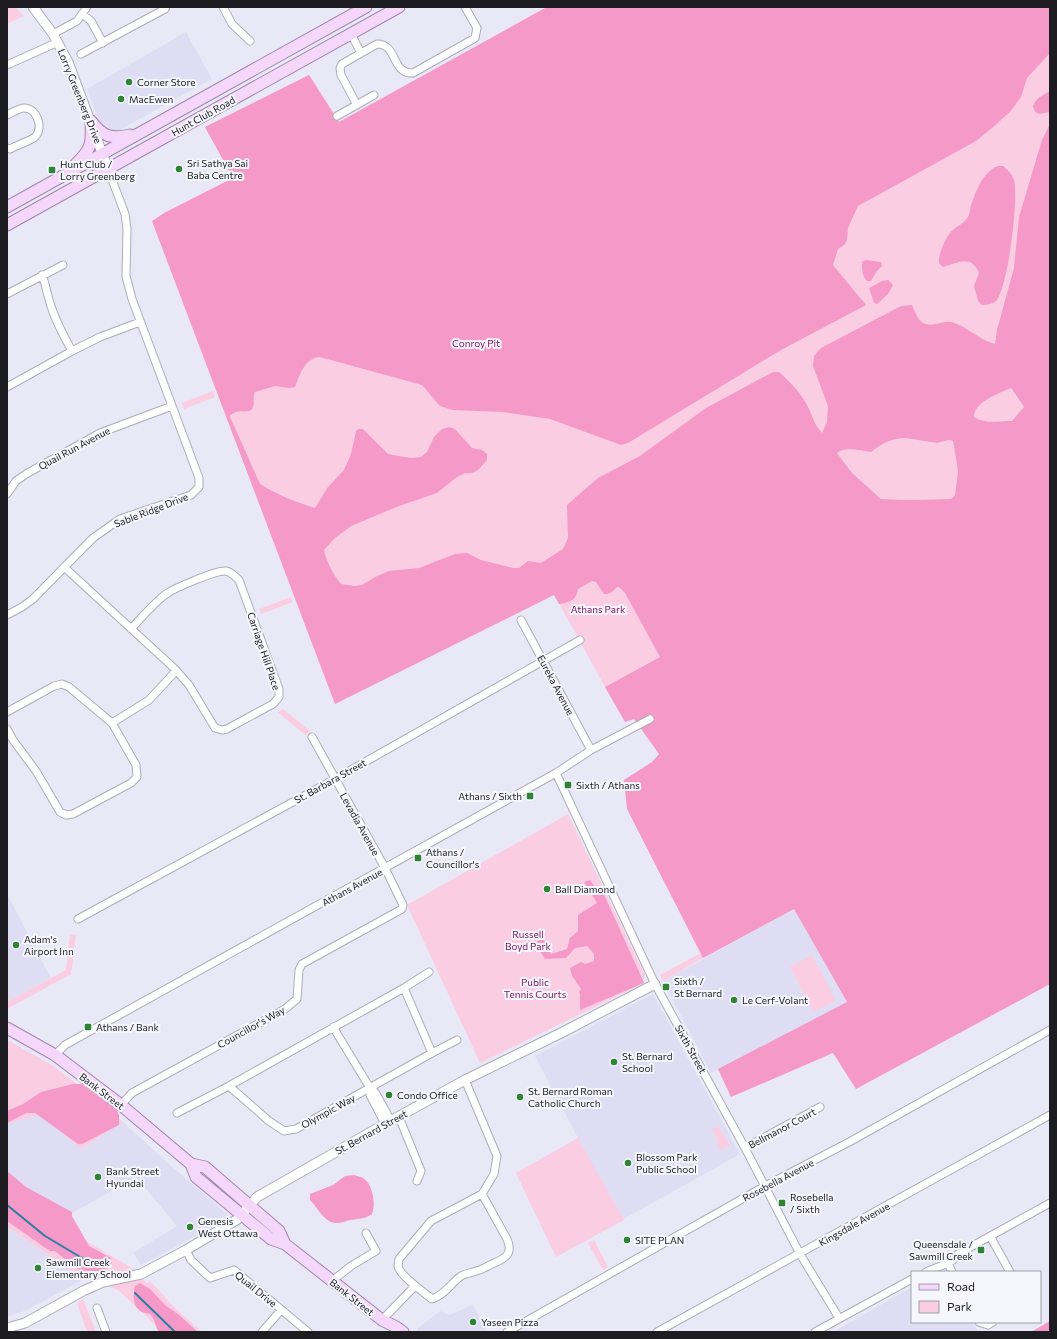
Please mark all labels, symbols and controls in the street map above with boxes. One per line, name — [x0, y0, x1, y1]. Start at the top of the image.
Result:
street label: Lorry Greenberg Drive — [56, 47, 104, 145]
place label: Corner Store — [137, 76, 196, 88]
marker: Corner Store — [124, 77, 134, 87]
place label: MacEwen — [129, 93, 173, 105]
street label: Hunt Club Road — [169, 93, 237, 138]
marker: MacEwen — [116, 94, 126, 104]
place label: Sri Sathya Sai Baba Centre — [187, 157, 248, 181]
place label: Hunt Club / Lorry Greenberg — [60, 158, 135, 182]
marker: Sri Sathya Sai Baba Centre — [174, 164, 184, 174]
marker: Hunt Club / Lorry Greenberg — [47, 165, 57, 175]
park label: Conroy Pit — [452, 337, 500, 349]
street label: Quail Run Avenue — [36, 424, 112, 472]
street label: Sable Ridge Drive — [112, 490, 190, 530]
park label: Athans Park — [571, 603, 626, 615]
street label: Carriage Hill Place — [245, 610, 283, 692]
street label: Eureka Avenue — [535, 653, 577, 717]
street label: St. Barbara Street — [292, 756, 368, 806]
place label: Sixth / Athans — [576, 779, 640, 791]
marker: Sixth / Athans — [563, 780, 573, 790]
street label: Levadia Avenue — [338, 790, 382, 858]
place label: Athans / Sixth — [458, 790, 522, 802]
marker: Athans / Sixth — [525, 791, 535, 801]
place label: Athans / Councillor's — [426, 846, 480, 870]
marker: Athans / Councillor's — [413, 853, 423, 863]
street label: Athans Avenue — [320, 865, 384, 909]
place label: Ball Diamond — [555, 883, 615, 895]
marker: Ball Diamond — [542, 884, 552, 894]
park label: Russell Boyd Park — [505, 928, 552, 952]
place label: Adam's Airport Inn — [24, 933, 74, 957]
marker: Adam's Airport Inn — [11, 940, 21, 950]
place label: Sixth / St Bernard — [674, 975, 722, 999]
park label: Public Tennis Courts — [504, 976, 567, 1000]
marker: Sixth / St Bernard — [661, 982, 671, 992]
place label: Le Cerf-Volant — [742, 994, 808, 1006]
marker: Le Cerf-Volant — [729, 995, 739, 1005]
street label: Councillor's Way — [215, 1004, 287, 1050]
place label: Athans / Bank — [96, 1021, 160, 1033]
marker: Athans / Bank — [83, 1022, 93, 1032]
street label: Sixth Street — [673, 1023, 709, 1075]
place label: St. Bernard School — [622, 1050, 673, 1074]
marker: St. Bernard School — [609, 1057, 619, 1067]
street label: Bank Street — [77, 1070, 127, 1112]
place label: St. Bernard Roman Catholic Church — [528, 1085, 612, 1109]
place label: Condo Office — [397, 1089, 458, 1101]
marker: Condo Office — [384, 1090, 394, 1100]
street label: Olympic Way — [299, 1091, 357, 1131]
marker: St. Bernard Roman Catholic Church — [515, 1092, 525, 1102]
street label: Bellmanor Court — [746, 1105, 818, 1151]
street label: St. Bernard Street — [333, 1107, 409, 1157]
place label: Blossom Park Public School — [636, 1151, 698, 1175]
street label: Rosebella Avenue — [740, 1156, 816, 1204]
marker: Blossom Park Public School — [623, 1158, 633, 1168]
place label: Bank Street Hyundai — [106, 1165, 159, 1189]
marker: Bank Street Hyundai — [93, 1172, 103, 1182]
place label: Rosebella / Sixth — [790, 1191, 834, 1215]
marker: Rosebella / Sixth — [777, 1198, 787, 1208]
street label: Kingsdale Avenue — [817, 1200, 891, 1248]
place label: Genesis West Ottawa — [198, 1215, 258, 1239]
marker: Genesis West Ottawa — [185, 1222, 195, 1232]
place label: SITE PLAN — [635, 1234, 684, 1246]
marker: SITE PLAN — [622, 1235, 632, 1245]
place label: Queensdale / Sawmill Creek — [909, 1238, 974, 1262]
marker: Queensdale / Sawmill Creek — [976, 1245, 986, 1255]
place label: Sawmill Creek Elementary School — [46, 1256, 131, 1280]
marker: Sawmill Creek Elementary School — [33, 1263, 43, 1273]
street label: Quail Drive — [233, 1269, 279, 1309]
legend — [911, 1271, 1041, 1323]
street label: Bank Street — [327, 1276, 377, 1318]
text: Road — [947, 1279, 975, 1293]
text: Park — [947, 1299, 973, 1313]
place label: Yaseen Pizza — [481, 1316, 539, 1328]
marker: Yaseen Pizza — [468, 1317, 478, 1327]

